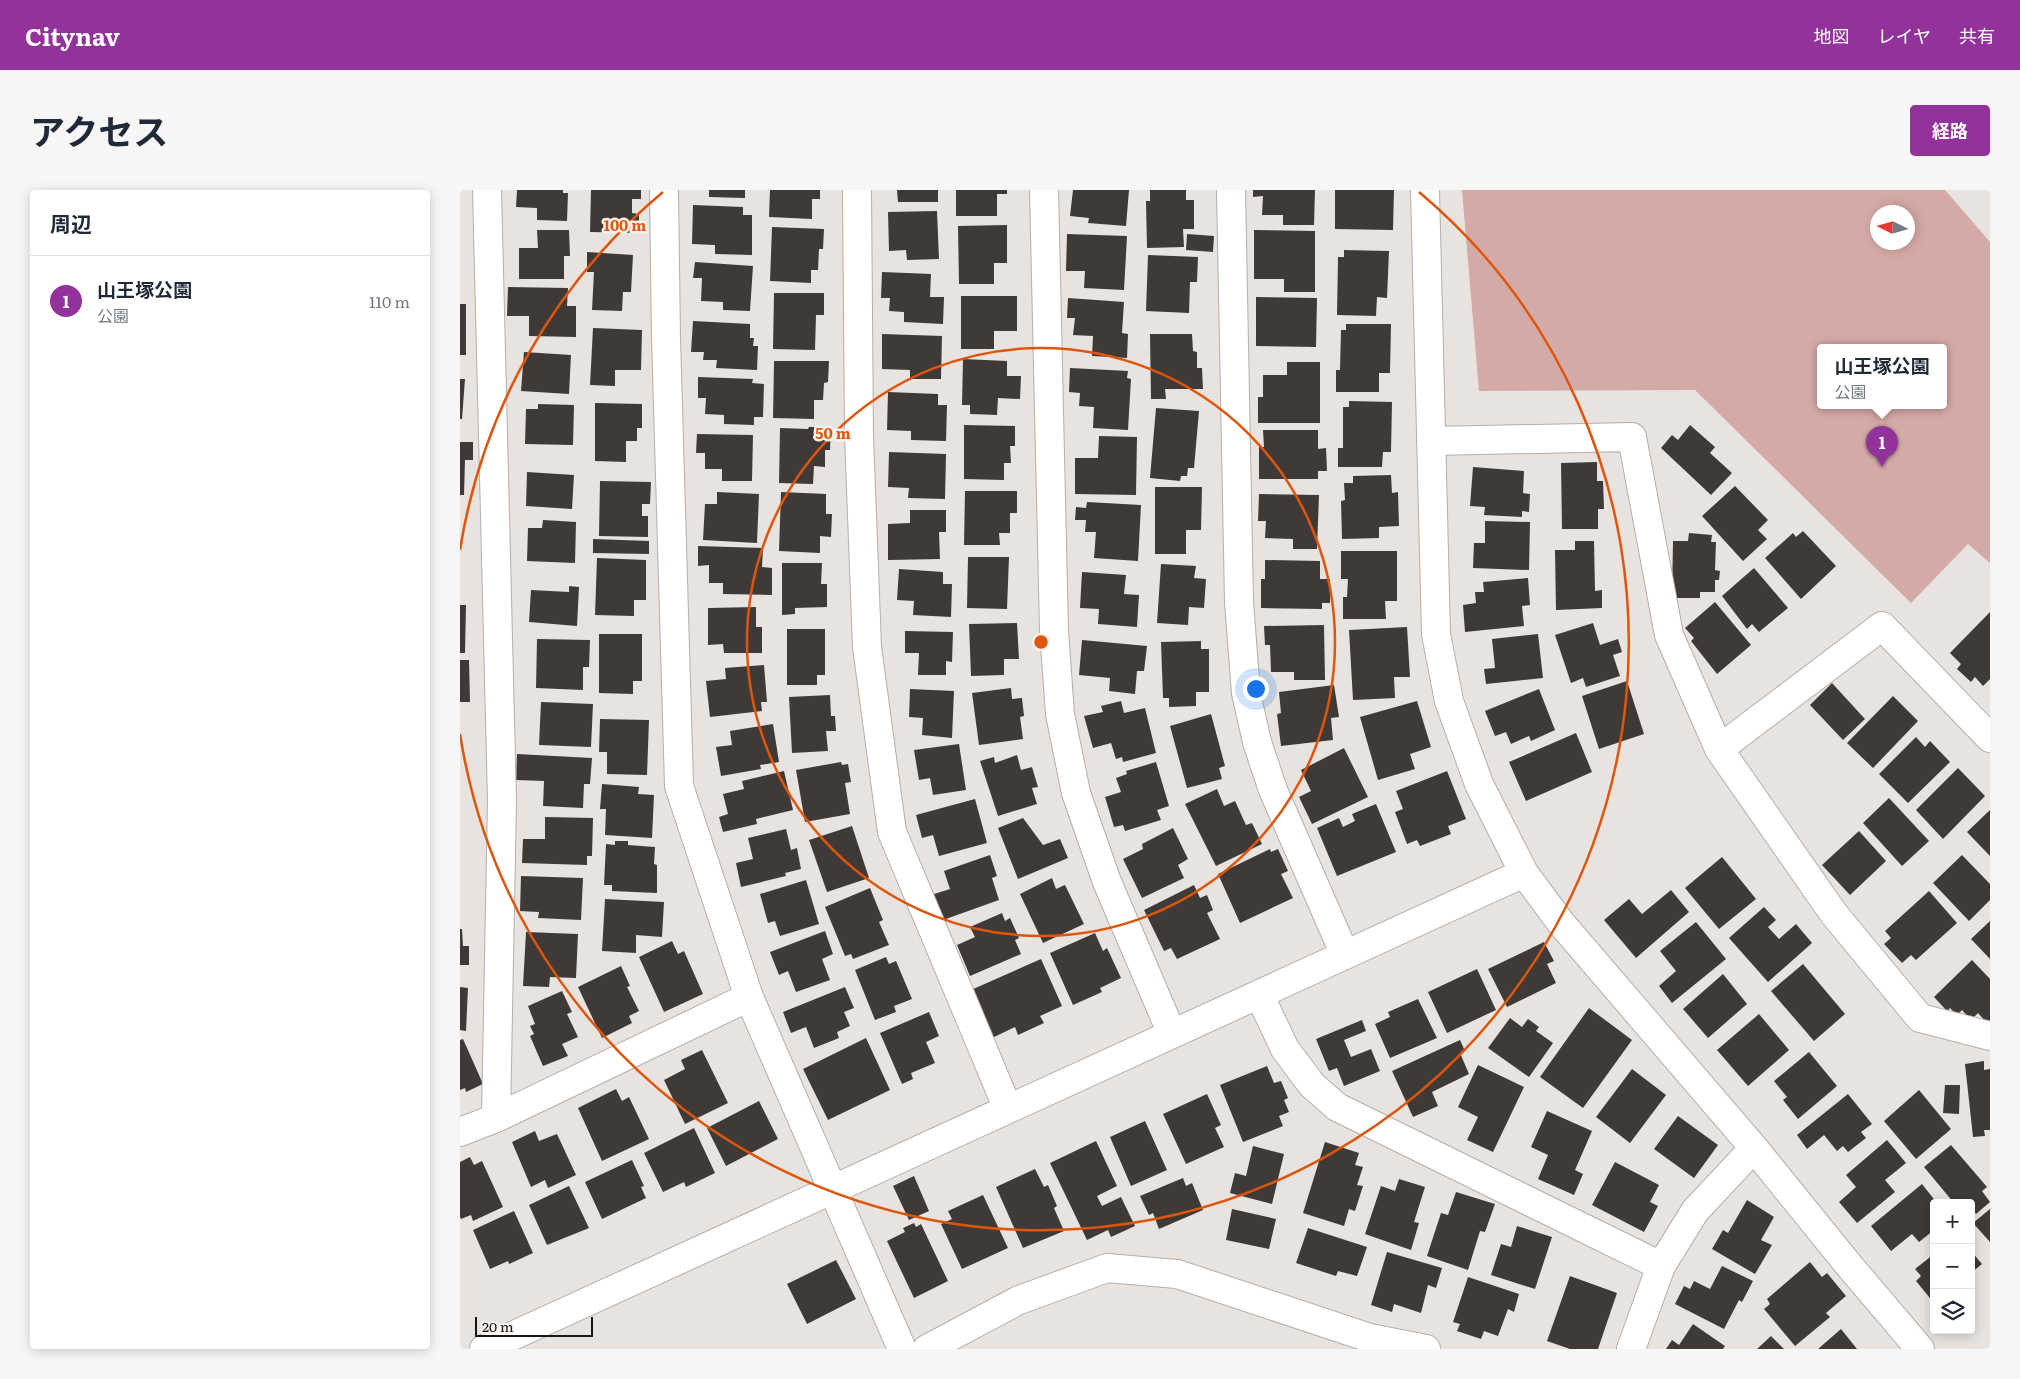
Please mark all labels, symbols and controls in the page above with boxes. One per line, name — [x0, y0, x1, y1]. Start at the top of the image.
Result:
text: Citynav — [25, 18, 120, 53]
text: 地図 — [1814, 22, 1850, 49]
text: レイヤ — [1878, 22, 1931, 49]
text: 共有 — [1959, 22, 1995, 49]
text: アクセス — [30, 104, 168, 156]
button: 経路 — [1910, 105, 1990, 156]
north arrow — [1870, 205, 1915, 250]
text: 周辺 — [50, 207, 92, 238]
text: 100 m — [604, 213, 646, 236]
text: 山王塚公園 — [97, 275, 192, 303]
text: 1 — [63, 289, 69, 313]
text: 110 m — [369, 289, 410, 313]
text: 公園 — [97, 303, 129, 327]
popup — [1817, 344, 1947, 409]
text: 山王塚公園 — [1834, 351, 1930, 379]
text: 公園 — [1834, 379, 1867, 403]
text: 50 m — [815, 421, 851, 444]
pin: 1 — [1866, 426, 1898, 467]
centre of rings — [1032, 633, 1050, 651]
your location — [1243, 676, 1269, 702]
map controls — [1930, 1199, 1975, 1334]
button: + — [1930, 1199, 1975, 1244]
button: − — [1930, 1244, 1975, 1289]
button: layers — [1930, 1289, 1975, 1334]
scale bar — [475, 1314, 592, 1337]
text: 20 m — [482, 1316, 514, 1336]

